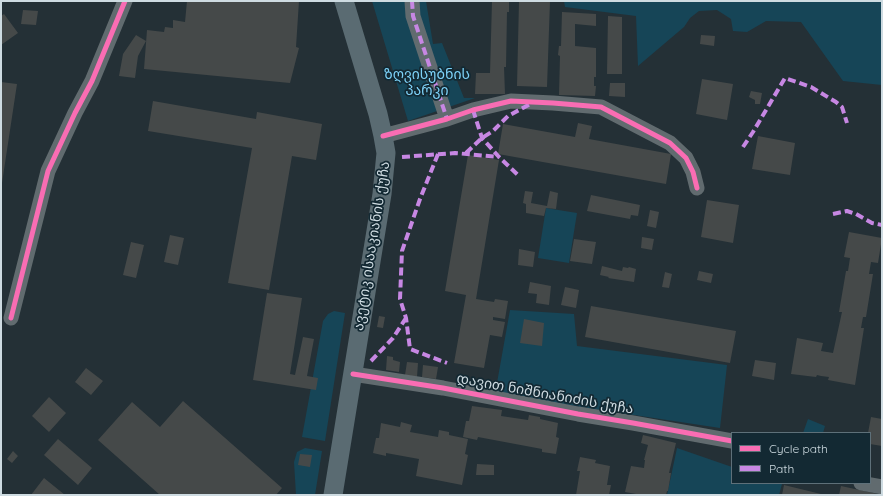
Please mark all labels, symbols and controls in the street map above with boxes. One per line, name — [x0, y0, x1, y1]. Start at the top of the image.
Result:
park label: ზღვისუბნის პარკი — [384, 67, 470, 100]
street label: ავეტიკ ისააკიანის ქუჩა — [350, 160, 394, 332]
street label: დავით ნიშნიანიძის ქუჩა — [455, 370, 635, 418]
legend — [731, 432, 871, 484]
text: Cycle path — [769, 441, 828, 456]
text: Path — [769, 461, 794, 476]

